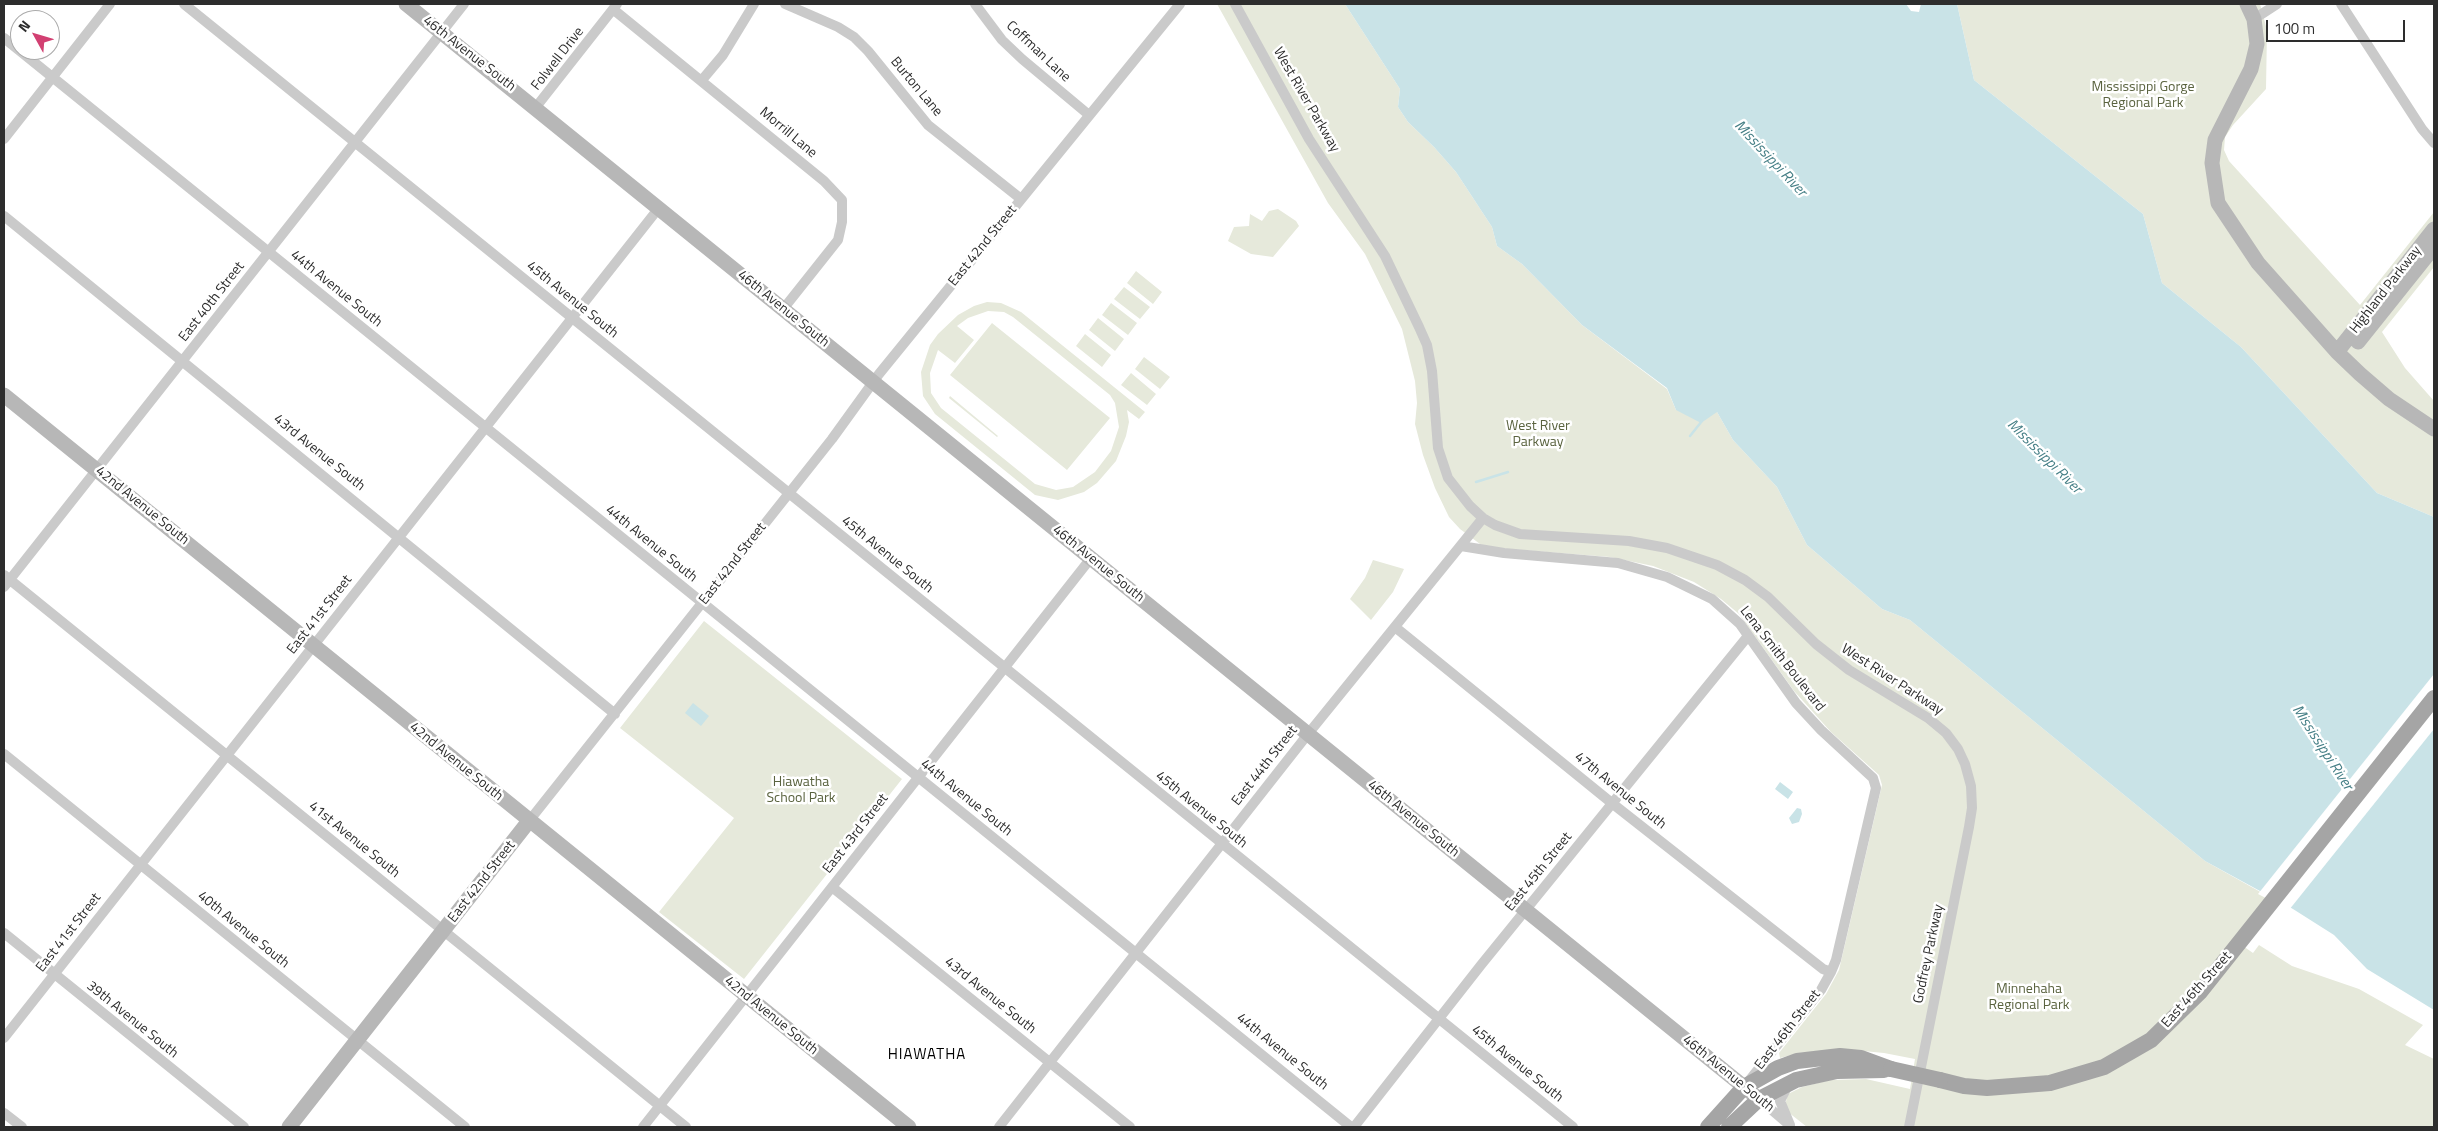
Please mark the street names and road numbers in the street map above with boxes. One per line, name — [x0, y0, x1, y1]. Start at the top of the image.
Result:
street label: 46th Avenue South — [419, 13, 519, 95]
street label: Coffman Lane — [1002, 18, 1074, 86]
street label: Folwell Drive — [528, 24, 588, 94]
street label: West River Parkway — [1269, 45, 1343, 155]
street label: Burton Lane — [886, 54, 946, 120]
street label: Morrill Lane — [756, 104, 820, 162]
street label: East 42nd Street — [945, 202, 1021, 290]
street label: Highland Parkway — [2347, 243, 2425, 337]
street label: 44th Avenue South — [287, 247, 385, 331]
street label: 45th Avenue South — [523, 258, 621, 342]
street label: East 40th Street — [176, 259, 248, 345]
street label: 46th Avenue South — [734, 267, 832, 351]
street label: 43rd Avenue South — [270, 411, 368, 495]
street label: 42nd Avenue South — [92, 463, 192, 549]
street label: 44th Avenue South — [602, 502, 700, 586]
street label: 45th Avenue South — [838, 513, 936, 597]
street label: East 42nd Street — [696, 520, 770, 608]
street label: 46th Avenue South — [1049, 522, 1147, 606]
street label: East 41st Street — [284, 572, 356, 658]
street label: Lena Smith Boulevard — [1736, 603, 1828, 715]
street label: West River Parkway — [1838, 641, 1946, 719]
street label: 42nd Avenue South — [406, 719, 506, 805]
street label: East 44th Street — [1229, 723, 1301, 809]
street label: 47th Avenue South — [1571, 749, 1669, 833]
street label: 44th Avenue South — [917, 756, 1015, 840]
street label: 45th Avenue South — [1152, 768, 1250, 852]
street label: 46th Avenue South — [1364, 777, 1462, 861]
street label: East 43rd Street — [820, 791, 892, 877]
street label: 41st Avenue South — [305, 798, 403, 882]
street label: East 45th Street — [1502, 829, 1576, 915]
street label: East 42nd Street — [445, 838, 519, 926]
street label: 40th Avenue South — [194, 888, 292, 972]
street label: East 41st Street — [33, 890, 105, 976]
street label: Godfrey Parkway — [1910, 903, 1948, 1005]
street label: East 46th Street — [2158, 949, 2236, 1031]
street label: 43rd Avenue South — [941, 954, 1039, 1038]
street label: 42nd Avenue South — [721, 973, 821, 1059]
street label: 39th Avenue South — [83, 978, 181, 1062]
street label: East 46th Street — [1752, 987, 1824, 1073]
street label: 44th Avenue South — [1233, 1010, 1331, 1094]
street label: 45th Avenue South — [1468, 1022, 1566, 1106]
street label: 46th Avenue South — [1679, 1032, 1777, 1116]

